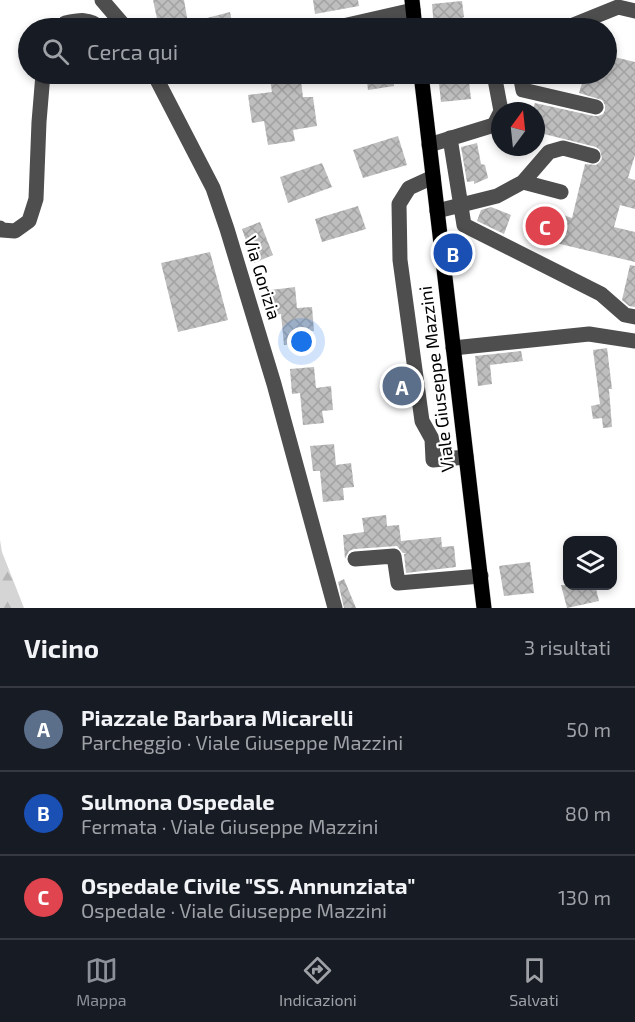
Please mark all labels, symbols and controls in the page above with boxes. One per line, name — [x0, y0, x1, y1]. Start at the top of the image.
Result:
search box — [18, 18, 617, 84]
icon: search — [39, 35, 72, 68]
text: Cerca qui — [87, 38, 178, 64]
north arrow — [491, 102, 545, 156]
pin: C — [526, 204, 564, 248]
pin: B — [434, 230, 472, 276]
street label: Via Gorizia — [240, 233, 286, 322]
street label: Viale Giuseppe Mazzini — [414, 285, 458, 473]
your location — [287, 327, 316, 356]
pin: A — [382, 364, 422, 408]
map controls — [563, 536, 617, 590]
button: layers — [563, 536, 617, 590]
text: Vicino — [24, 632, 99, 663]
text: 3 risultati — [524, 635, 611, 659]
text: Piazzale Barbara Micarelli — [81, 704, 354, 730]
text: A — [37, 717, 50, 741]
text: 50 m — [566, 717, 611, 741]
text: Parcheggio · Viale Giuseppe Mazzini — [81, 730, 403, 754]
text: Sulmona Ospedale — [81, 788, 275, 814]
text: B — [37, 801, 50, 825]
text: 80 m — [565, 801, 611, 825]
text: Fermata · Viale Giuseppe Mazzini — [81, 814, 378, 838]
text: Ospedale Civile "SS. Annunziata" — [81, 872, 415, 898]
text: C — [38, 885, 49, 909]
text: 130 m — [558, 885, 611, 909]
text: Ospedale · Viale Giuseppe Mazzini — [81, 898, 387, 922]
tab: Mappa — [76, 954, 126, 1009]
tab: Indicazioni — [279, 954, 357, 1009]
tab: Salvati — [509, 954, 559, 1009]

